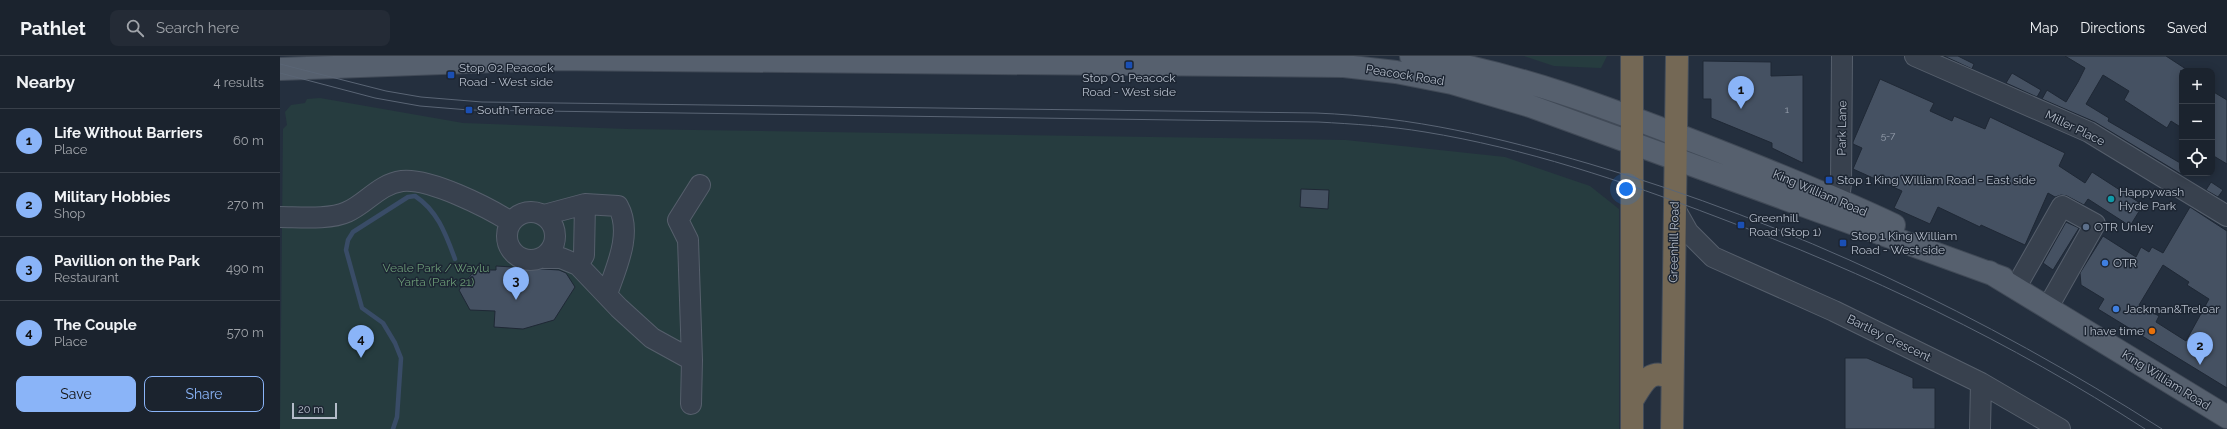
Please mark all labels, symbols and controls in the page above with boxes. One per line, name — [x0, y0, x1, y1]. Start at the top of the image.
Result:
search box — [110, 10, 390, 46]
text: Pathlet — [20, 17, 86, 39]
icon: search — [124, 17, 146, 39]
text: Search here — [156, 19, 239, 37]
text: Map — [2030, 20, 2058, 36]
text: Directions — [2080, 20, 2145, 36]
text: Saved — [2167, 20, 2207, 36]
marker: Stop O1 Peacock Road - West side — [1124, 60, 1134, 70]
place label: Stop O2 Peacock Road - West side — [459, 61, 554, 89]
street label: Peacock Road — [1365, 62, 1445, 88]
map controls — [2179, 68, 2215, 176]
button: + — [2179, 68, 2215, 104]
marker: Stop O2 Peacock Road - West side — [446, 70, 456, 80]
place label: Stop O1 Peacock Road - West side — [1082, 71, 1176, 99]
text: Nearby — [16, 72, 75, 92]
text: 4 results — [213, 75, 264, 90]
pin: 1 — [1728, 76, 1754, 109]
street label: Park Lane — [1835, 100, 1849, 156]
place label: South Terrace — [477, 103, 554, 117]
house number: 1 — [1785, 104, 1790, 115]
button: − — [2179, 104, 2215, 140]
marker: South Terrace — [464, 105, 474, 115]
street label: Miller Place — [2043, 108, 2107, 148]
text: Life Without Barriers — [54, 124, 203, 142]
house number: 5-7 — [1881, 130, 1896, 141]
text: 1 — [26, 133, 32, 148]
text: 60 m — [233, 133, 264, 148]
button: locate — [2179, 140, 2215, 176]
text: Place — [54, 142, 87, 157]
street label: King William Road — [1771, 167, 1869, 219]
place label: Stop 1 King William Road - East side — [1837, 173, 2036, 187]
marker: Stop 1 King William Road - East side — [1824, 175, 1834, 185]
your location — [1616, 179, 1636, 199]
place label: Happywash Hyde Park — [2119, 185, 2184, 213]
text: Military Hobbies — [54, 188, 170, 206]
marker: Happywash Hyde Park — [2106, 194, 2116, 204]
text: 2 — [25, 197, 33, 212]
text: 270 m — [227, 197, 264, 212]
street label: Greenhill Road — [1666, 201, 1682, 283]
text: Shop — [54, 206, 85, 221]
place label: Greenhill Road (Stop 1) — [1749, 211, 1821, 239]
marker: Greenhill Road (Stop 1) — [1736, 220, 1746, 230]
place label: OTR Unley — [2094, 220, 2154, 234]
marker: OTR Unley — [2081, 222, 2091, 232]
place label: Stop 1 King William Road - West side — [1851, 229, 1957, 257]
marker: Stop 1 King William Road - West side — [1838, 238, 1848, 248]
text: Pavillion on the Park — [54, 252, 200, 270]
place label: OTR — [2113, 256, 2137, 270]
marker: OTR — [2100, 258, 2110, 268]
text: 3 — [25, 261, 33, 276]
text: 490 m — [226, 261, 264, 276]
park label: Veale Park / Waylu Yarta (Park 21) — [383, 261, 489, 289]
pin: 3 — [503, 267, 529, 300]
text: Restaurant — [54, 270, 119, 285]
place label: Jackman&Treloar — [2124, 302, 2220, 316]
marker: Jackman&Treloar — [2111, 304, 2121, 314]
street label: Bartley Crescent — [1845, 312, 1933, 364]
text: The Couple — [54, 316, 137, 334]
place label: I have time — [2084, 324, 2144, 338]
text: 4 — [25, 325, 33, 340]
text: 570 m — [227, 325, 264, 340]
pin: 4 — [348, 325, 374, 358]
marker: I have time — [2147, 326, 2157, 336]
pin: 2 — [2187, 332, 2213, 365]
text: Place — [54, 334, 87, 349]
street label: King William Road — [2119, 347, 2213, 413]
button: Save — [16, 376, 136, 412]
button: Share — [144, 376, 264, 412]
scale bar — [292, 401, 337, 420]
text: 20 m — [298, 403, 323, 416]

